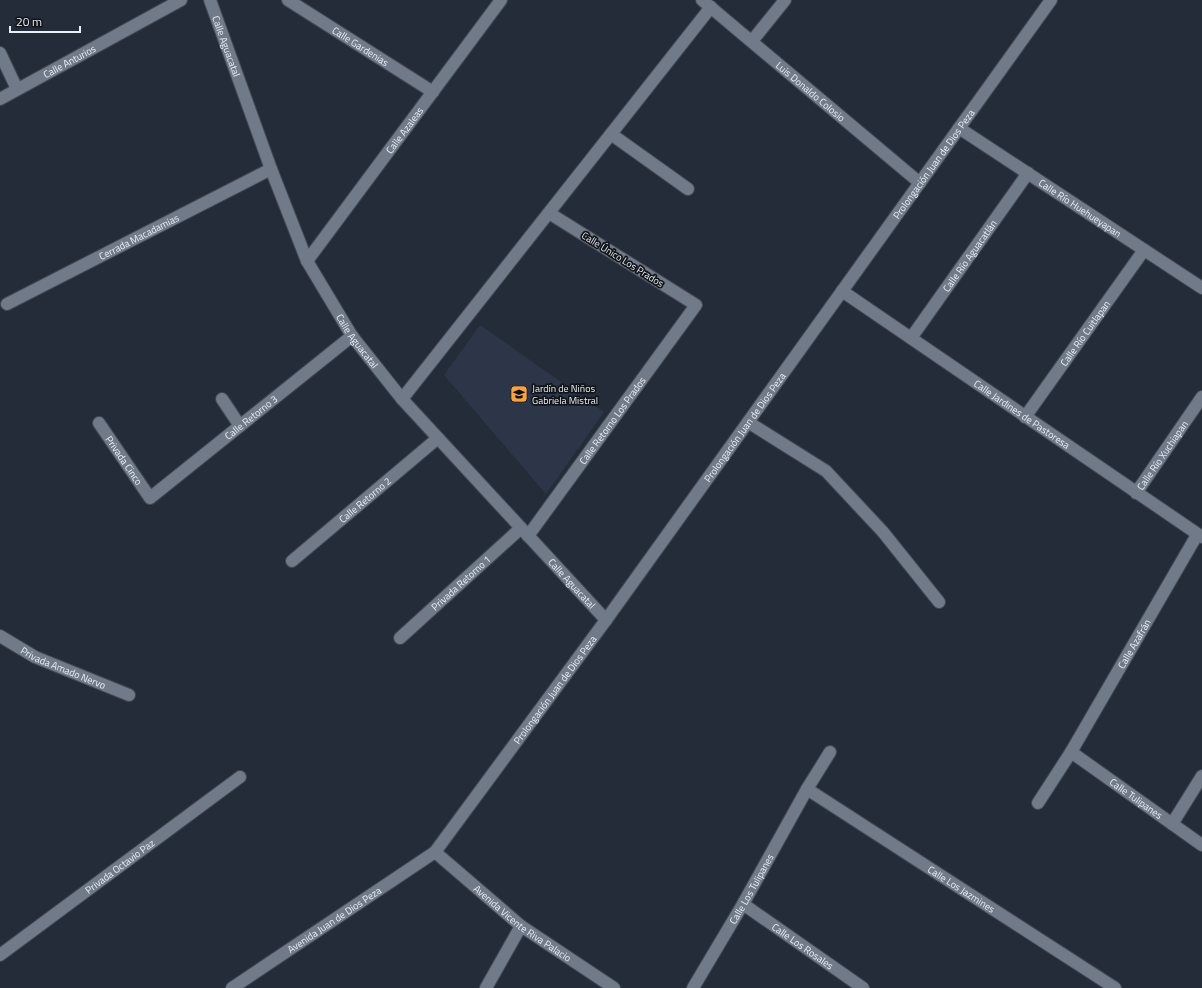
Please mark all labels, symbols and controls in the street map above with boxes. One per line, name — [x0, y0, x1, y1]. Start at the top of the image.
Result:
scale bar — [10, 8, 80, 34]
text: 20 m — [16, 12, 42, 31]
street label: Calle Aguacatal — [208, 14, 244, 79]
street label: Calle Gardenias — [329, 23, 392, 70]
street label: Calle Anturios — [40, 41, 99, 82]
street label: Luis Donaldo Colosio — [772, 58, 848, 125]
street label: Calle Azaleas — [382, 104, 427, 157]
street label: Prolongación Juan de Dios Peza — [889, 106, 978, 222]
street label: Calle Río Huehueyapan — [1035, 175, 1124, 241]
street label: Cerrada Macadamias — [96, 210, 182, 264]
street label: Calle Río Aguacatlán — [939, 217, 1001, 295]
street label: Calle Único Los Prados — [579, 228, 667, 291]
street label: Calle Río Cuitlapan — [1057, 297, 1114, 369]
street label: Calle Aguacatal — [332, 311, 382, 372]
street label: Prolongación Juan de Dios Peza — [700, 369, 789, 485]
street label: Calle Retorno Los Prados — [576, 373, 650, 468]
street label: Calle Jardines de Pastoresa — [971, 376, 1073, 453]
place label: Jardín de Niños Gabriela Mistral — [532, 381, 598, 408]
school or university icon: Jardín de Niños Gabriela Mistral — [509, 384, 529, 404]
street label: Calle Retorno 3 — [221, 392, 281, 443]
street label: Calle Río Xuchiapan — [1133, 418, 1192, 493]
street label: Privada Cinco — [102, 433, 146, 488]
street label: Calle Retorno 2 — [336, 474, 394, 527]
street label: Privada Retorno 1 — [428, 552, 494, 614]
street label: Calle Aguacatal — [544, 555, 599, 612]
street label: Calle Azafrán — [1114, 616, 1155, 672]
street label: Prolongación Juan de Dios Peza — [510, 632, 600, 747]
street label: Privada Amado Nervo — [18, 643, 108, 693]
street label: Calle Tulipanes — [1106, 775, 1166, 823]
street label: Privada Octavio Paz — [82, 836, 158, 897]
street label: Calle Los Tulipanes — [726, 851, 778, 927]
street label: Calle Los Jazmines — [925, 862, 998, 917]
street label: Avenida Vicente Riva Palacio — [470, 881, 574, 966]
street label: Avenida Juan de Dios Peza — [284, 883, 384, 957]
street label: Calle Los Rosales — [769, 919, 837, 973]

